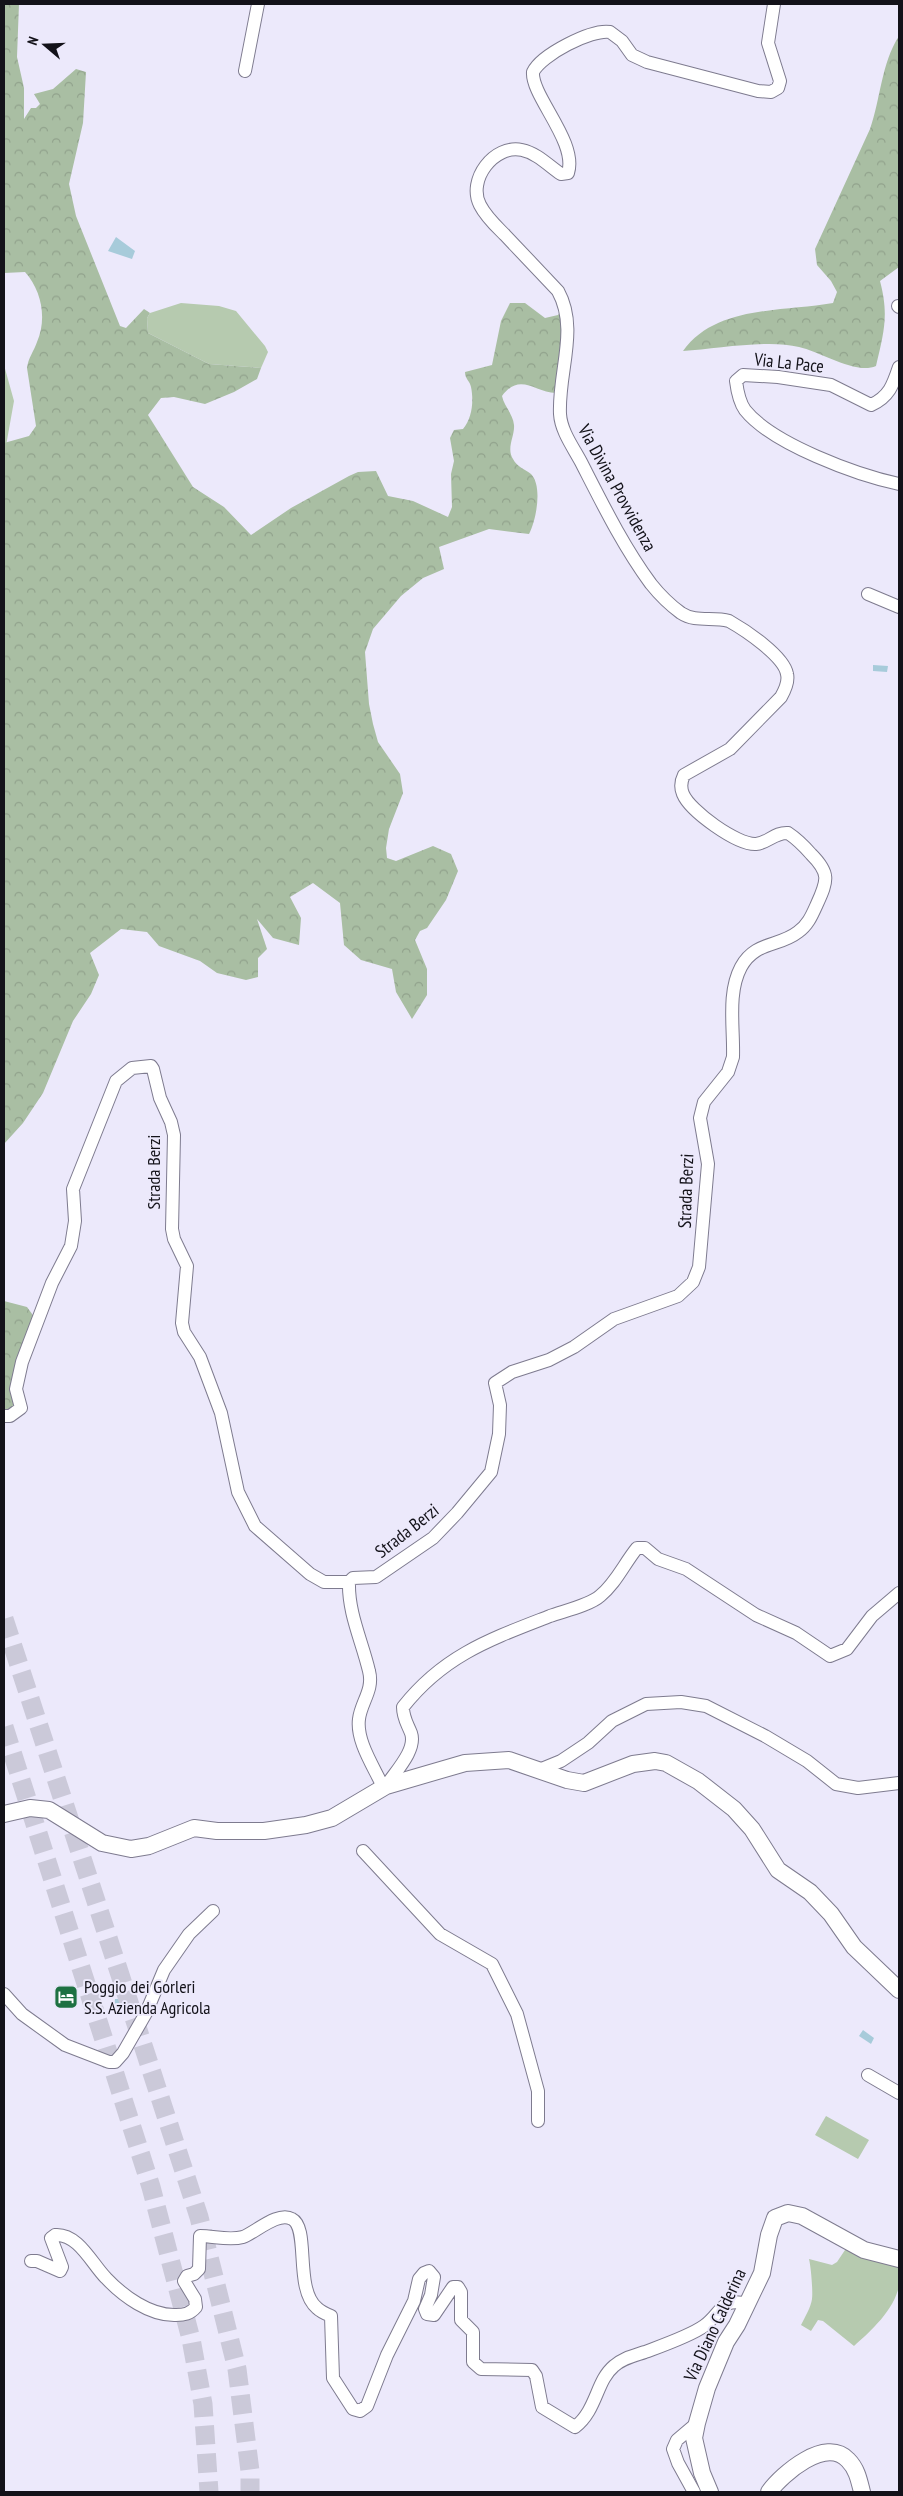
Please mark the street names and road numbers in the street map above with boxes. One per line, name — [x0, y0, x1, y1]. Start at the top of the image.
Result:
street label: Via La Pace — [752, 347, 825, 378]
street label: Via Divina Provvidenza — [573, 419, 662, 555]
street label: Strada Berzi — [142, 1135, 165, 1209]
street label: Strada Berzi — [673, 1153, 698, 1229]
street label: Strada Berzi — [370, 1499, 443, 1563]
street label: Via Diano Calderina — [678, 2265, 751, 2386]

